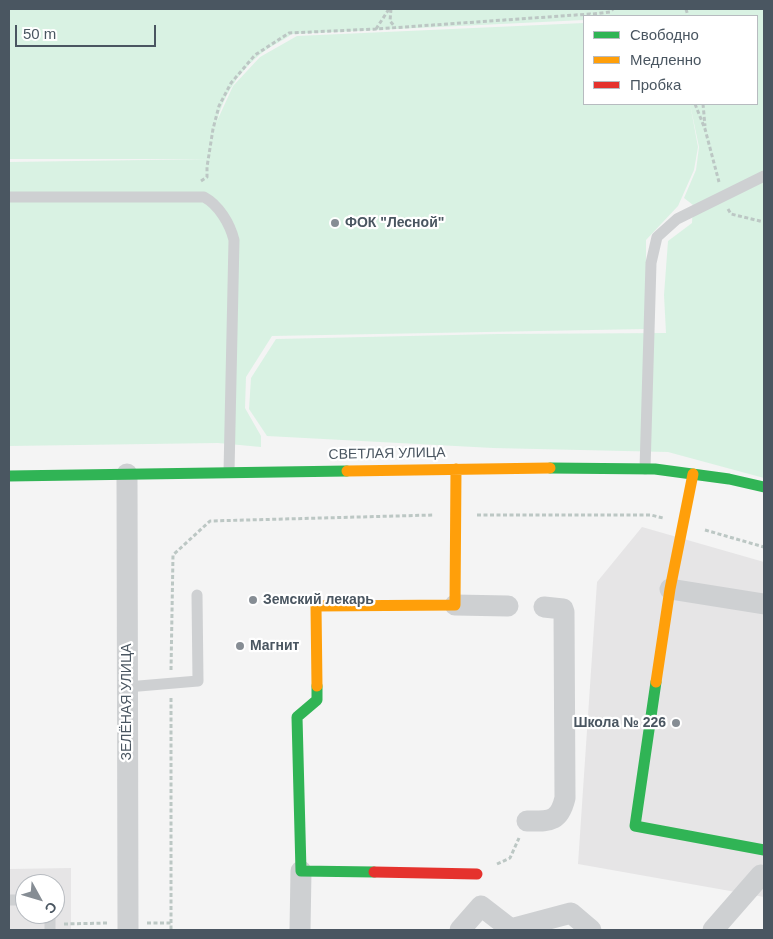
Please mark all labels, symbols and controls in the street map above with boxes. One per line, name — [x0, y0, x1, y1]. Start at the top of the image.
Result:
scale bar — [18, 15, 159, 47]
legend — [583, 15, 758, 105]
text: 50 m — [23, 25, 56, 42]
text: Свободно — [630, 26, 699, 43]
text: Медленно — [630, 51, 701, 68]
text: Пробка — [630, 76, 681, 93]
place label: ФОК "Лесной" — [345, 215, 444, 231]
marker: ФОК "Лесной" — [329, 217, 341, 229]
street label: СВЕТЛАЯ УЛИЦА — [328, 445, 446, 463]
place label: Земский лекарь — [263, 592, 374, 608]
marker: Земский лекарь — [247, 594, 259, 606]
place label: Магнит — [250, 638, 299, 654]
marker: Магнит — [234, 640, 246, 652]
street label: ЗЕЛЁНАЯ УЛИЦА — [119, 643, 135, 761]
place label: Школа № 226 — [573, 715, 666, 731]
marker: Школа № 226 — [670, 717, 682, 729]
north arrow — [15, 874, 65, 924]
text: С — [41, 899, 60, 917]

